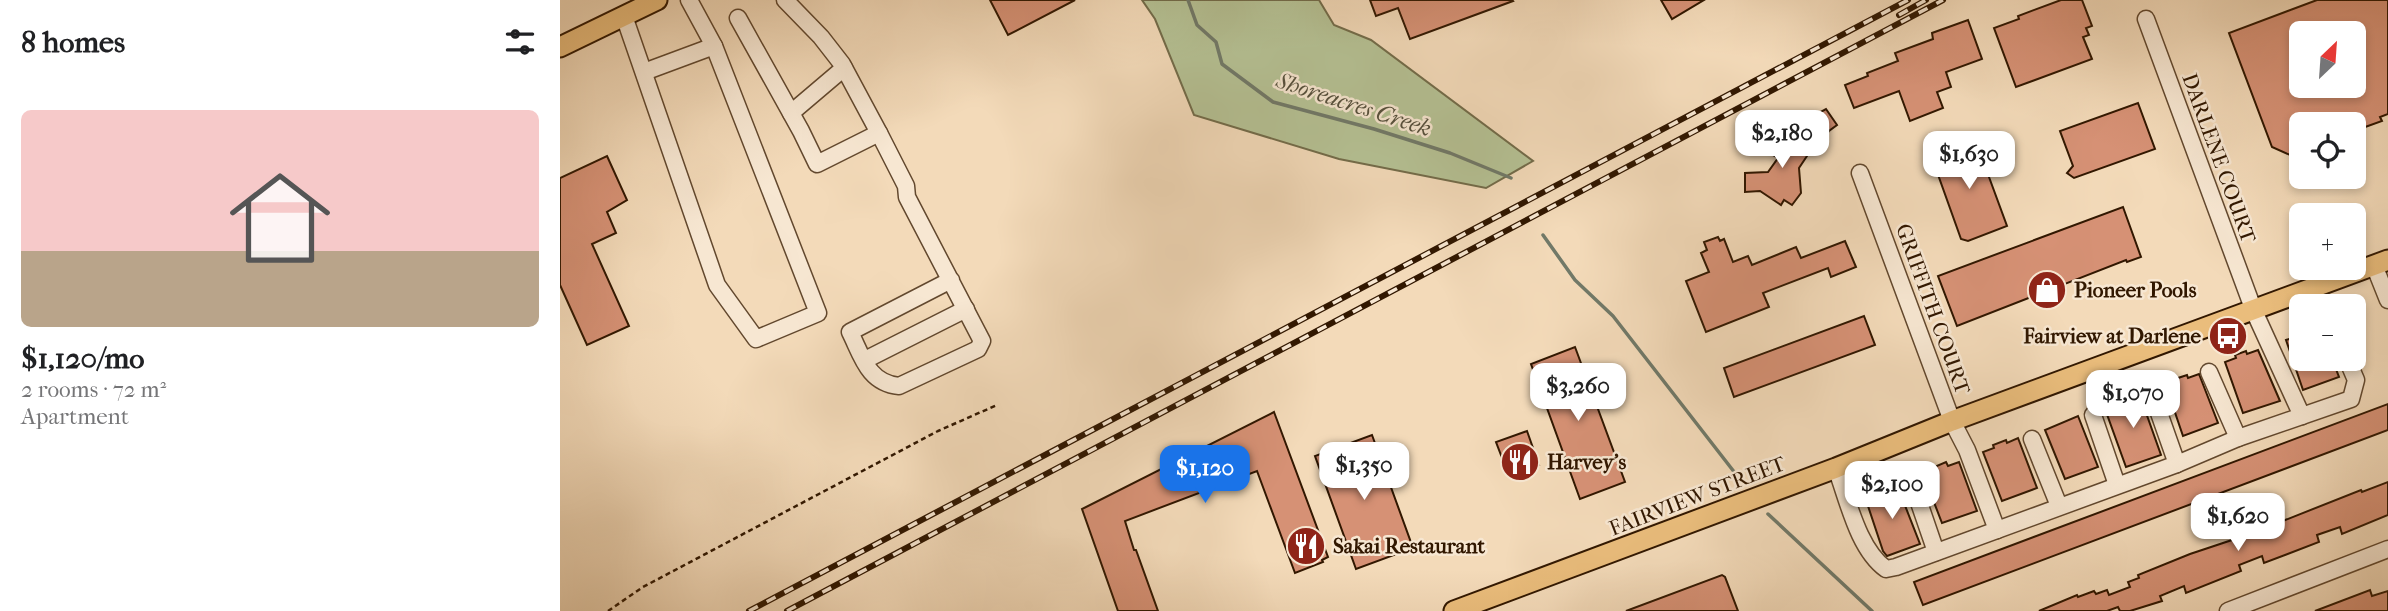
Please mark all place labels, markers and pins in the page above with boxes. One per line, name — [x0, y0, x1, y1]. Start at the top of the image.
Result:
pin: $2,180 — [1725, 110, 1839, 170]
pin: $1,630 — [1912, 132, 2026, 191]
shop icon: Pioneer Pools — [2026, 269, 2068, 311]
place label: Pioneer Pools — [2074, 278, 2197, 302]
bus stop icon: Fairview at Darlene — [2207, 315, 2249, 357]
place label: Fairview at Darlene — [2022, 324, 2202, 348]
pin: $3,260 — [1521, 364, 1635, 423]
pin: $1,070 — [2076, 370, 2190, 430]
restaurant icon: Harvey's — [1499, 441, 1541, 483]
pin: $1,350 — [1307, 442, 1421, 502]
pin: $1,120 — [1148, 446, 1262, 505]
place label: Harvey's — [1547, 450, 1626, 474]
pin: $2,100 — [1835, 462, 1949, 521]
pin: $1,620 — [2181, 494, 2295, 553]
restaurant icon: Sakai Restaurant — [1285, 525, 1327, 567]
place label: Sakai Restaurant — [1333, 534, 1486, 558]

